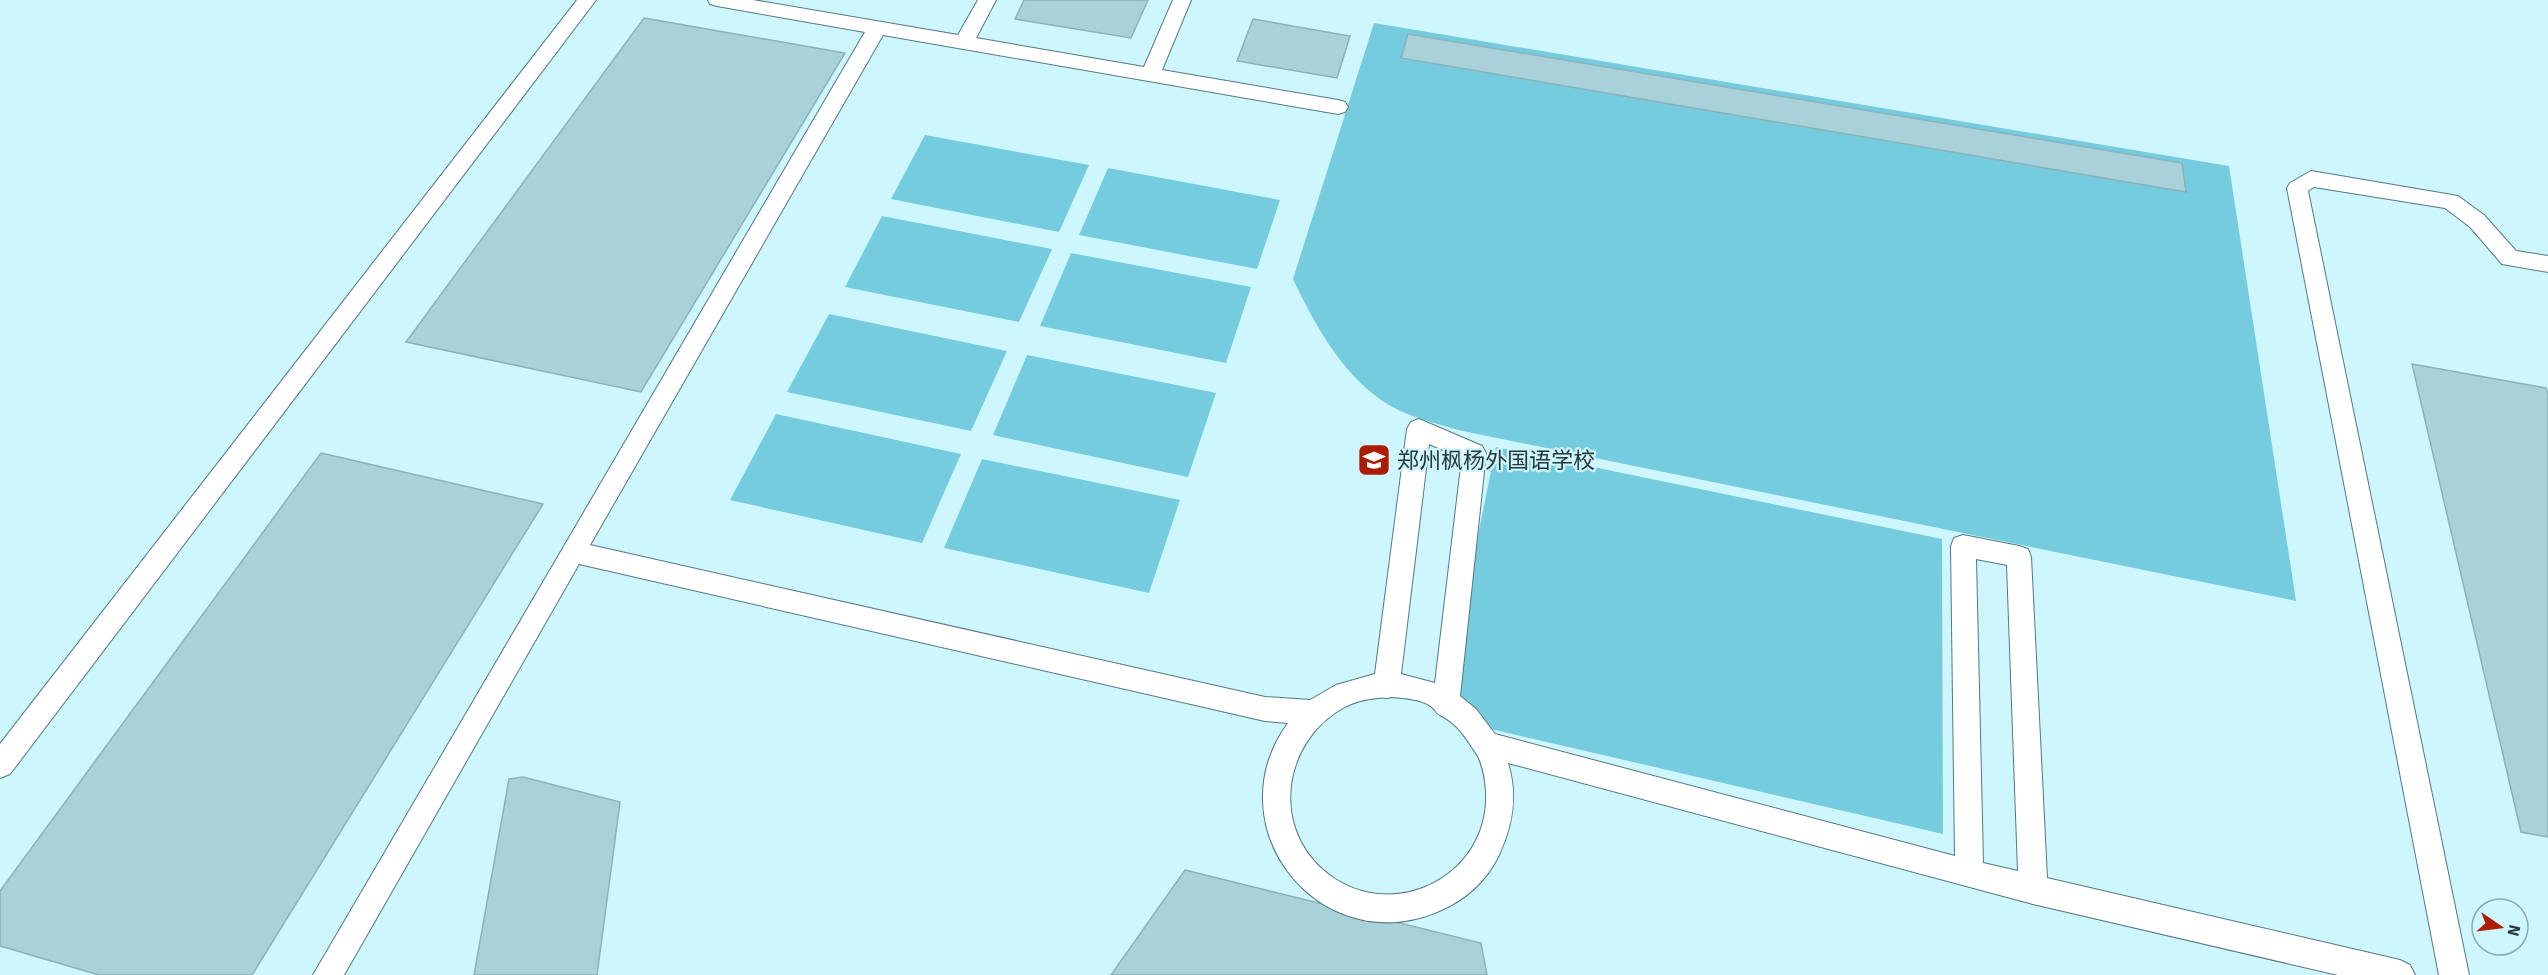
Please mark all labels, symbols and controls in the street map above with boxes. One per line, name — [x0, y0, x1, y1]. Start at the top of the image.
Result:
school or university icon: 郑州枫杨外国语学校 — [1356, 442, 1392, 478]
place label: 郑州枫杨外国语学校 — [1397, 447, 1595, 474]
north arrow — [2470, 897, 2530, 957]
text: N — [2503, 923, 2525, 938]

